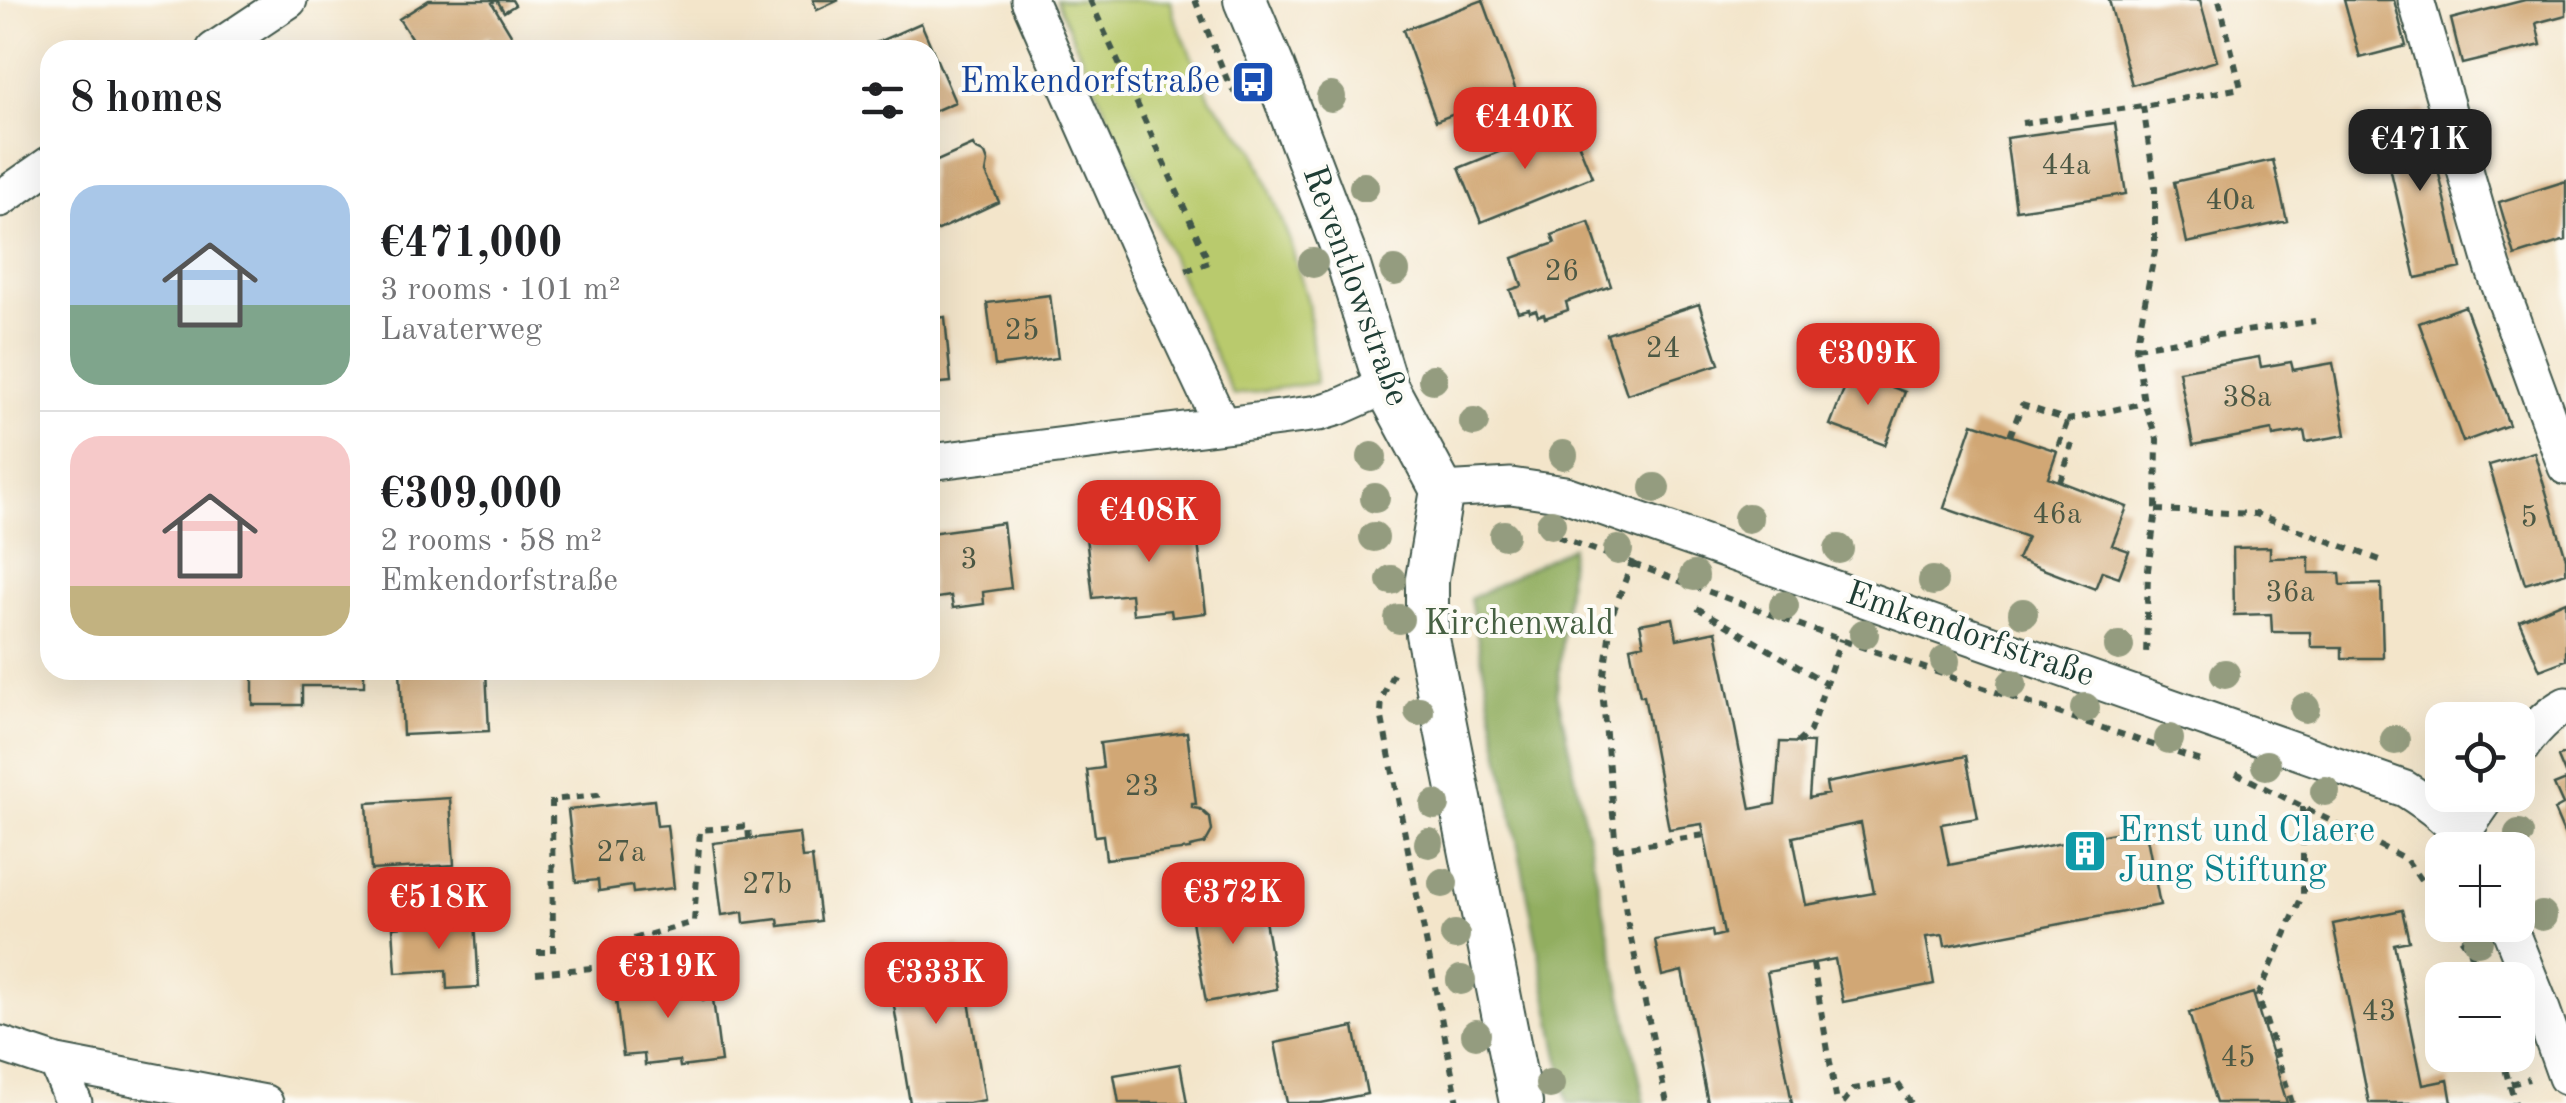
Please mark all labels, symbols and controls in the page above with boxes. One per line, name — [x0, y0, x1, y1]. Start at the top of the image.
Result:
bus stop icon: Emkendorfstraße — [1230, 59, 1276, 105]
place label: Emkendorfstraße — [960, 65, 1220, 100]
icon: filters — [855, 73, 910, 128]
text: 8 homes — [70, 79, 222, 121]
pin: €440K — [1455, 87, 1595, 172]
text: €440K — [1476, 103, 1574, 135]
pin: €471K — [2350, 109, 2490, 194]
text: €471K — [2371, 125, 2469, 157]
house number: 44a — [2041, 151, 2091, 181]
street label: Reventlowstraße — [1295, 161, 1415, 411]
house number: 40a — [2205, 186, 2255, 216]
text: €471,000 — [380, 224, 562, 266]
icon: home — [150, 225, 270, 345]
house number: 26 — [1545, 257, 1579, 287]
text: 3 rooms · 101 m² — [380, 275, 621, 307]
text: Lavaterweg — [380, 315, 542, 347]
house number: 25 — [1005, 316, 1039, 346]
pin: €309K — [1798, 323, 1938, 408]
house number: 24 — [1646, 334, 1680, 364]
text: €309K — [1819, 339, 1917, 371]
house number: 38a — [2222, 383, 2272, 413]
text: €309,000 — [380, 475, 562, 517]
icon: home — [150, 476, 270, 596]
pin: €408K — [1079, 480, 1219, 565]
text: €408K — [1100, 496, 1198, 528]
house number: 46a — [2032, 500, 2082, 530]
house number: 5 — [2520, 503, 2538, 533]
text: 2 rooms · 58 m² — [380, 526, 602, 558]
house number: 3 — [960, 545, 978, 575]
text: Emkendorfstraße — [380, 566, 618, 598]
street label: Emkendorfstraße — [1841, 576, 2099, 694]
house number: 36a — [2265, 578, 2315, 608]
park label: Kirchenwald — [1424, 607, 1614, 642]
map controls — [2425, 702, 2535, 1072]
button: locate — [2425, 702, 2535, 812]
house number: 23 — [1125, 772, 1159, 802]
place label: Ernst und Claere Jung Stiftung — [2118, 814, 2375, 889]
building icon: Ernst und Claere Jung Stiftung — [2062, 828, 2108, 874]
button: + — [2425, 832, 2535, 942]
house number: 27a — [596, 838, 646, 868]
pin: €372K — [1163, 862, 1303, 947]
pin: €518K — [369, 867, 509, 952]
house number: 27b — [742, 870, 792, 900]
text: €372K — [1184, 878, 1282, 910]
text: €518K — [390, 883, 488, 915]
pin: €319K — [598, 936, 738, 1021]
pin: €333K — [866, 942, 1006, 1027]
text: €319K — [619, 952, 717, 984]
text: €333K — [887, 958, 985, 990]
button: − — [2425, 962, 2535, 1072]
house number: 43 — [2362, 997, 2396, 1027]
house number: 45 — [2221, 1043, 2255, 1073]

